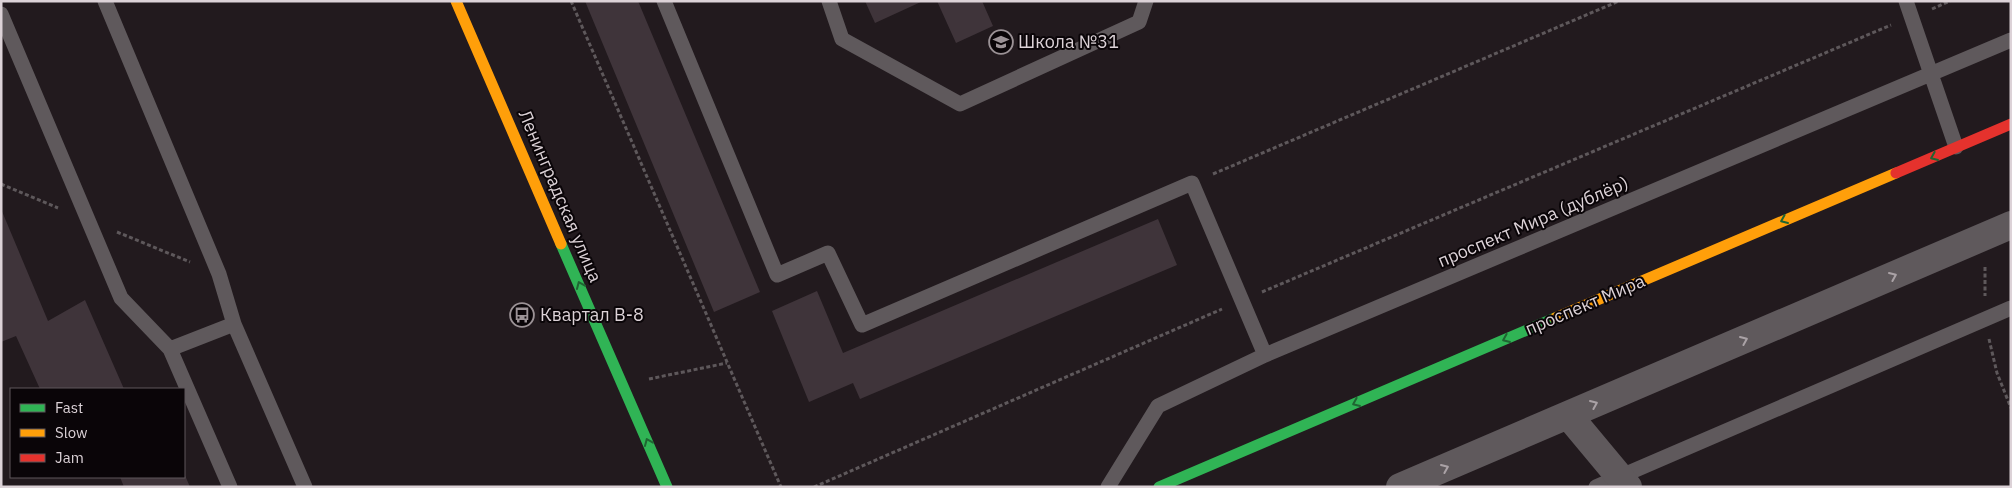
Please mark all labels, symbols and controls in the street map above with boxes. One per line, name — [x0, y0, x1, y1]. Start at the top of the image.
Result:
school or university icon: Школа №31 — [988, 29, 1014, 55]
place label: Школа №31 — [1018, 30, 1119, 53]
street label: Ленинградская улица — [514, 106, 607, 286]
one-way arrow — [1930, 150, 1939, 161]
street label: проспект Мира (дублёр) — [1434, 171, 1632, 272]
one-way arrow — [1780, 214, 1789, 225]
street label: проспект Мира — [1521, 269, 1649, 340]
one-way arrow — [1888, 271, 1897, 282]
one-way arrow — [575, 282, 585, 290]
bus stop icon: Квартал В-8 — [509, 302, 535, 328]
place label: Квартал В-8 — [540, 303, 644, 326]
one-way arrow — [1502, 332, 1511, 343]
one-way arrow — [1739, 335, 1748, 346]
legend — [10, 388, 185, 478]
one-way arrow — [1352, 396, 1361, 407]
text: Fast — [55, 398, 83, 417]
one-way arrow — [1589, 399, 1598, 410]
text: Slow — [55, 423, 88, 442]
one-way arrow — [644, 438, 655, 447]
text: Jam — [55, 448, 84, 467]
one-way arrow — [1440, 463, 1449, 474]

